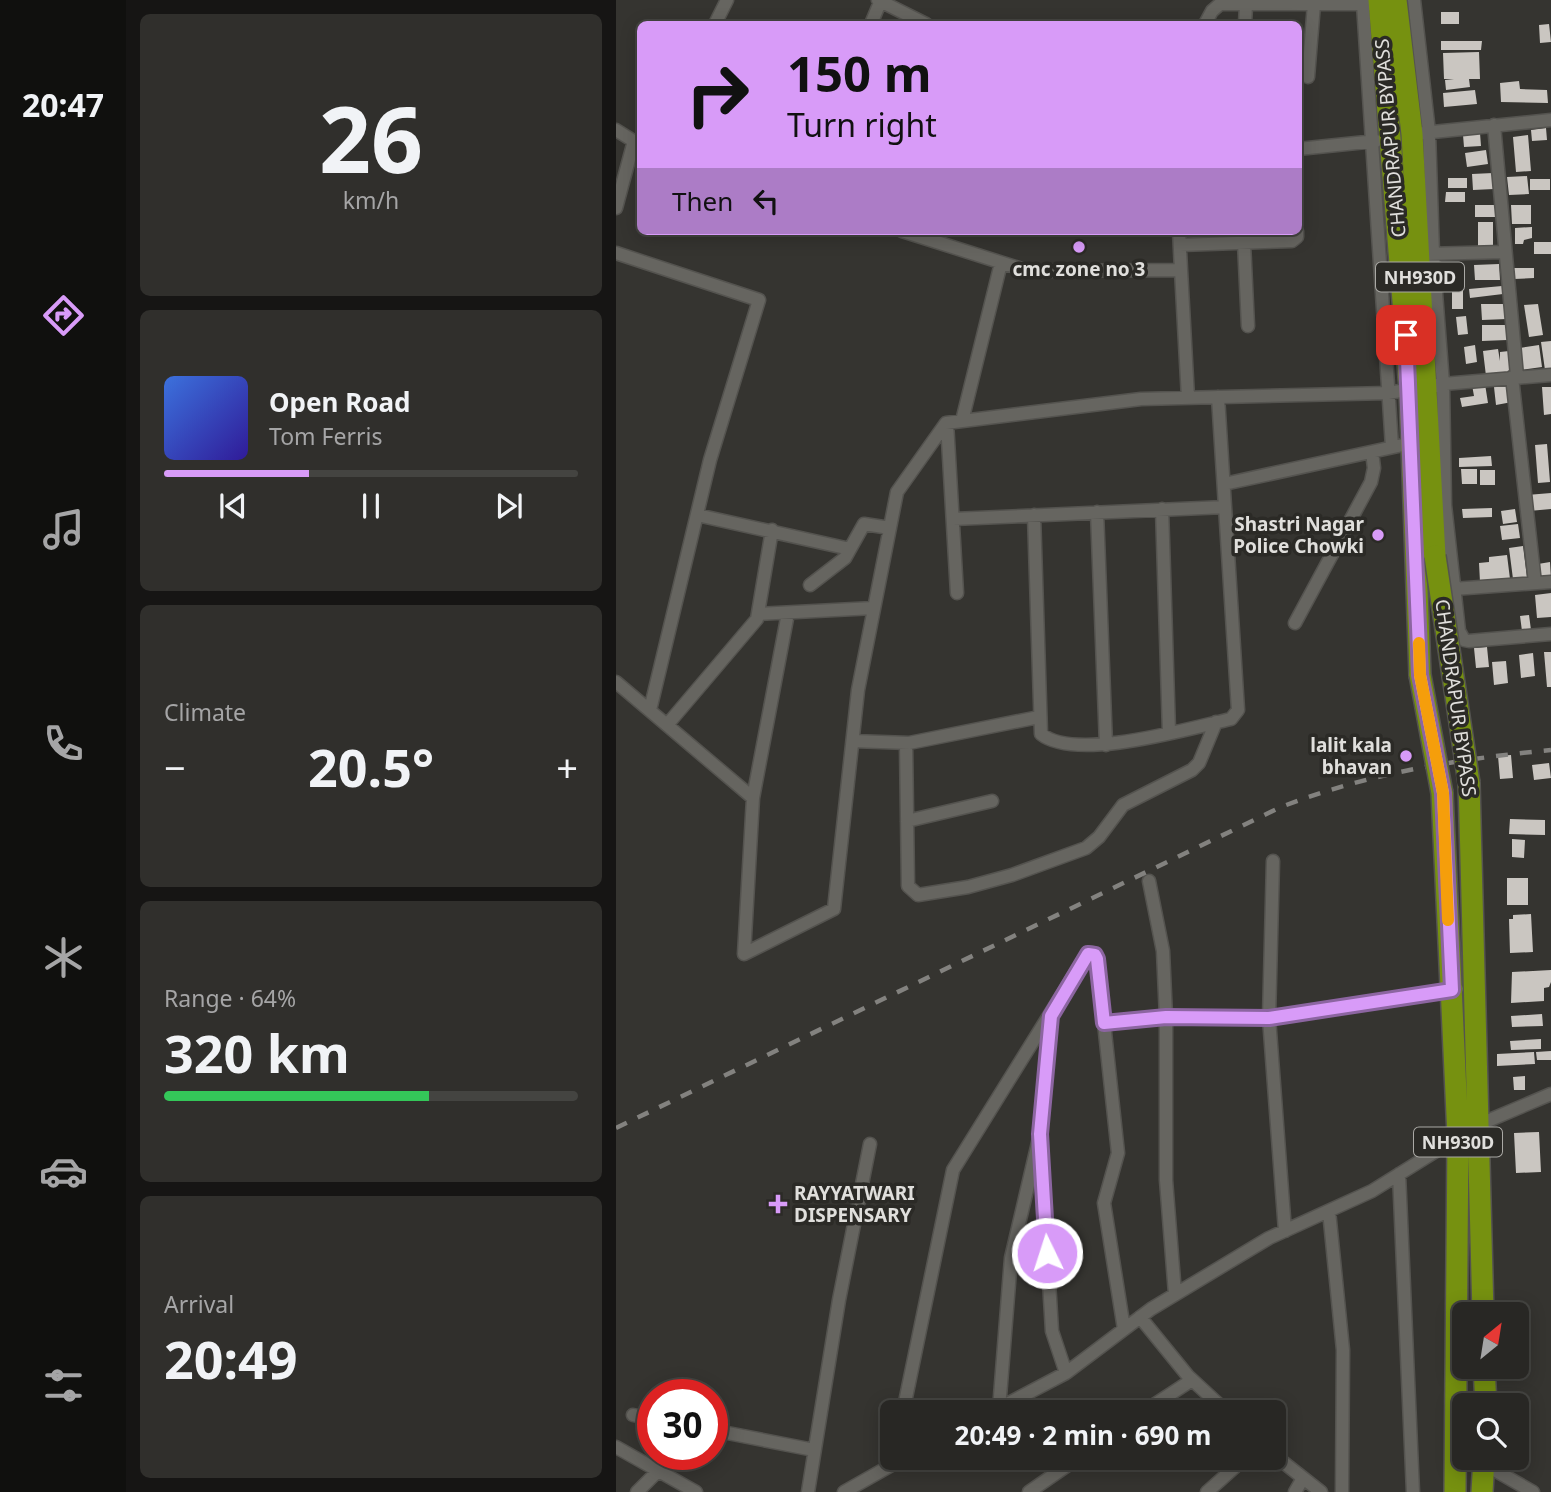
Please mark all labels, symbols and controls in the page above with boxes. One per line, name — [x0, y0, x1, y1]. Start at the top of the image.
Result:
street label: CHANDRAPUR BYPASS — [1368, 38, 1412, 238]
text: 150 m — [787, 40, 932, 106]
icon: right — [672, 49, 763, 140]
text: 26 — [319, 76, 423, 200]
text: 20:47 — [22, 83, 104, 126]
text: Turn right — [787, 103, 937, 146]
icon: left — [747, 182, 785, 220]
text: Then — [672, 183, 733, 219]
text: km/h — [343, 184, 399, 216]
marker: cmc zone no 3 — [1071, 239, 1087, 255]
place label: cmc zone no 3 — [1013, 256, 1146, 282]
road number: NH930D — [1376, 262, 1464, 292]
icon: directions — [39, 291, 88, 340]
pin — [1376, 305, 1436, 365]
icon: arrive — [1387, 316, 1425, 354]
text: Open Road — [269, 384, 411, 420]
text: Tom Ferris — [269, 420, 382, 452]
icon: previous — [214, 487, 252, 525]
icon: pause — [352, 487, 390, 525]
icon: next — [490, 487, 528, 525]
icon: music — [39, 505, 88, 554]
place label: Shastri Nagar Police Chowki — [1233, 511, 1365, 559]
marker: Shastri Nagar Police Chowki — [1370, 527, 1386, 543]
street label: CHANDRAPUR BYPASS — [1429, 598, 1483, 798]
text: Climate — [164, 696, 246, 728]
icon: phone — [39, 719, 88, 768]
text: 20.5° — [308, 731, 434, 802]
place label: lalit kala bhavan — [1310, 732, 1392, 780]
text: − — [164, 741, 186, 793]
text: + — [556, 741, 578, 793]
marker: lalit kala bhavan — [1398, 748, 1414, 764]
icon: climate — [39, 933, 88, 982]
text: Range · 64% — [164, 982, 296, 1014]
text: 320 km — [164, 1017, 350, 1088]
road number: NH930D — [1414, 1128, 1502, 1156]
icon: car — [39, 1147, 88, 1196]
place label: RAYYATWARI DISPENSARY — [794, 1180, 915, 1228]
marker: RAYYATWARI DISPENSARY — [768, 1194, 788, 1214]
position arrow — [1010, 1216, 1084, 1290]
text: Arrival — [164, 1288, 234, 1320]
north arrow — [1452, 1302, 1530, 1379]
map controls — [1452, 1302, 1529, 1470]
text: 20:49 — [164, 1323, 298, 1394]
icon: filters — [39, 1361, 88, 1410]
speed limit sign: 30 — [637, 1379, 728, 1470]
button: search — [1452, 1393, 1529, 1470]
text: 20:49 · 2 min · 690 m — [955, 1417, 1211, 1453]

